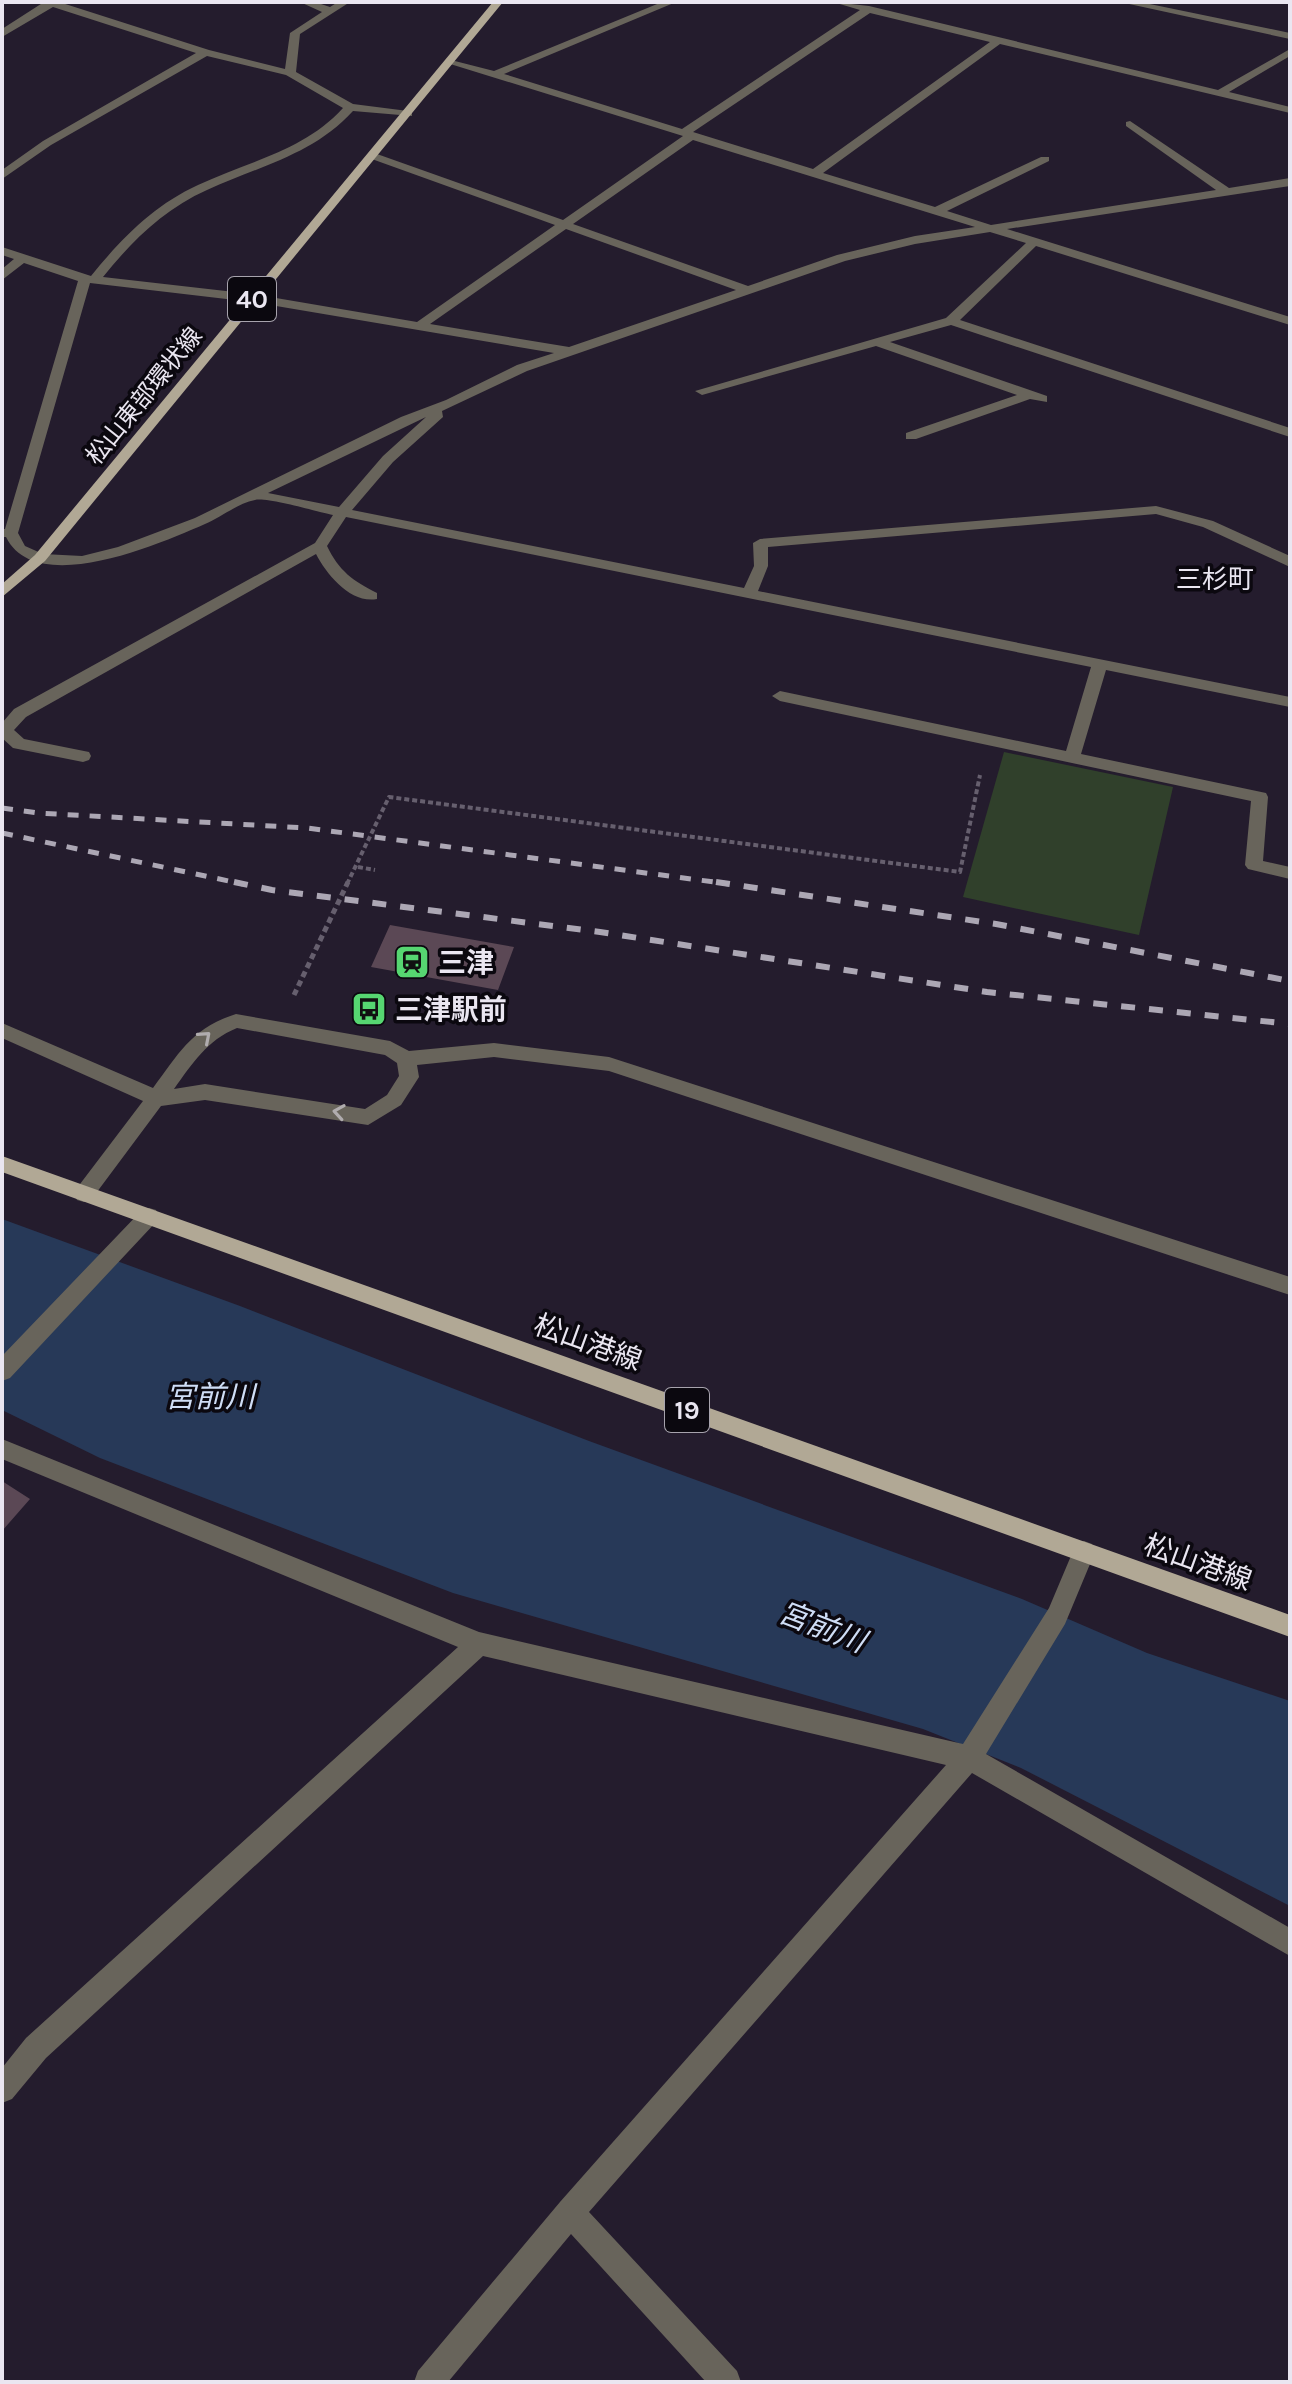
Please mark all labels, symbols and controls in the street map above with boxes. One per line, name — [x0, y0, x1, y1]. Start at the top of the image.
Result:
road number: 40 — [228, 277, 276, 321]
street label: 松山東部環状線 — [80, 322, 208, 470]
district label: 三杉町 — [1176, 564, 1254, 595]
station icon: 三津 — [393, 943, 431, 981]
place label: 三津 — [438, 946, 494, 979]
bus stop icon: 三津駅前 — [350, 990, 388, 1028]
place label: 三津駅前 — [395, 993, 507, 1026]
one-way arrow — [196, 1032, 211, 1047]
one-way arrow — [332, 1104, 346, 1121]
street label: 松山港線 — [530, 1308, 646, 1377]
water label: 宮前川 — [165, 1379, 258, 1415]
road number: 19 — [665, 1388, 709, 1432]
street label: 松山港線 — [1140, 1528, 1256, 1597]
water label: 宮前川 — [774, 1594, 873, 1661]

